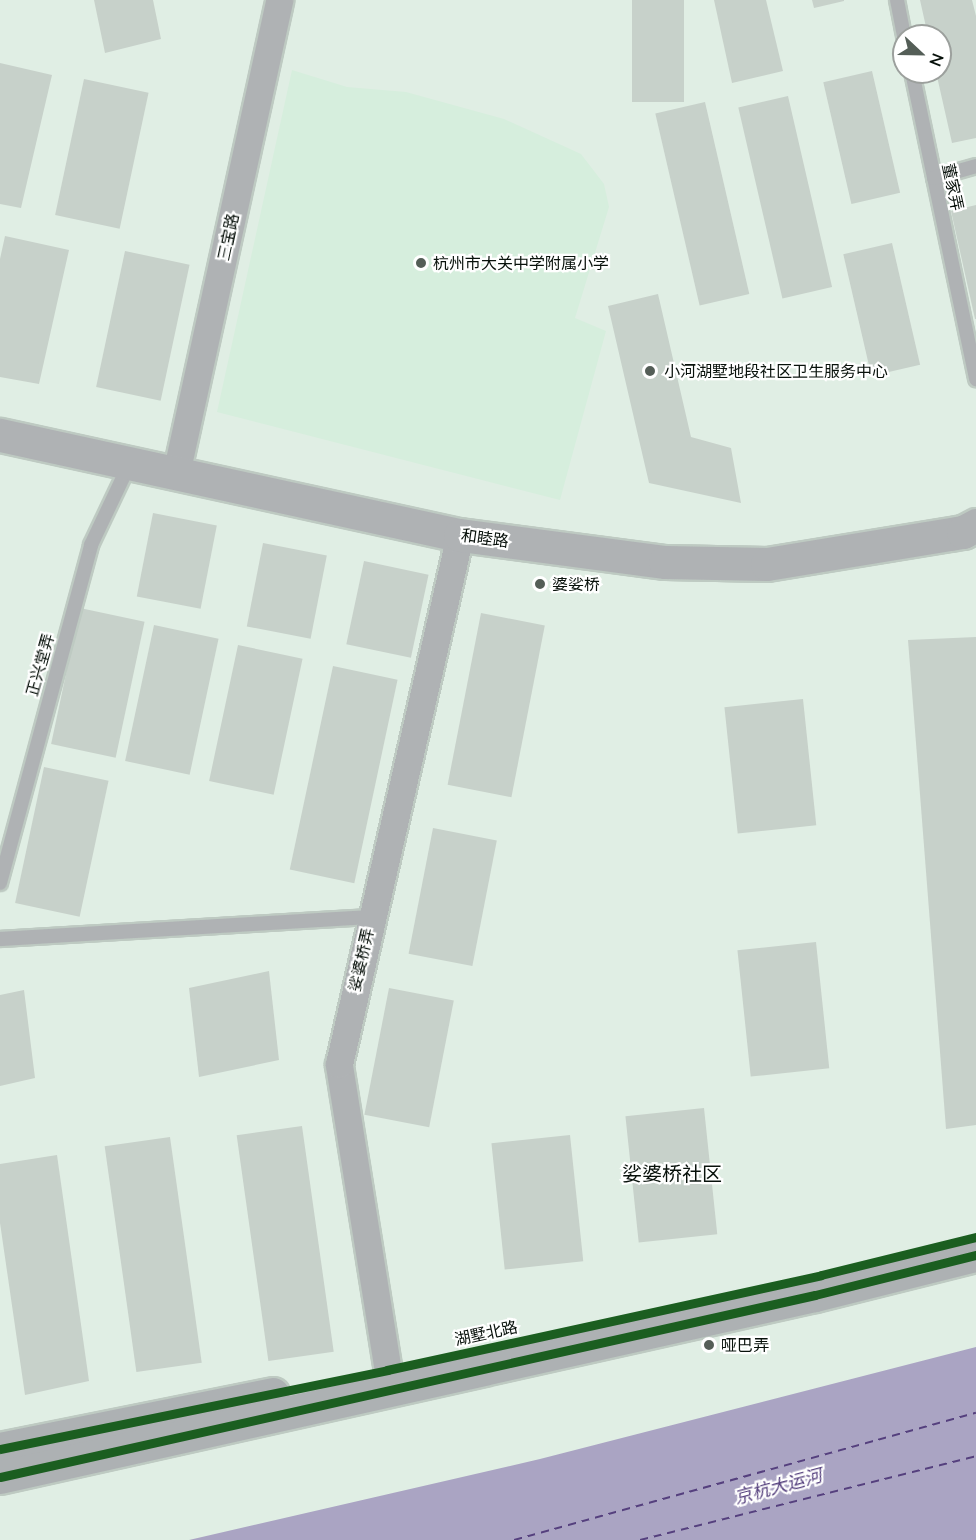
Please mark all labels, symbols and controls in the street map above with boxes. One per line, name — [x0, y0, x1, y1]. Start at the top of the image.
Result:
north arrow — [892, 24, 952, 84]
text: N — [926, 51, 948, 69]
street label: 董家弄 — [939, 162, 967, 212]
street label: 三宝路 — [214, 212, 242, 262]
place label: 杭州市大关中学附属小学 — [433, 253, 609, 273]
marker: 杭州市大关中学附属小学 — [414, 256, 428, 270]
place label: 小河湖墅地段社区卫生服务中心 — [664, 361, 888, 381]
marker: 小河湖墅地段社区卫生服务中心 — [641, 362, 659, 380]
street label: 和睦路 — [460, 525, 510, 551]
place label: 婆娑桥 — [552, 574, 600, 594]
marker: 婆娑桥 — [533, 577, 547, 591]
street label: 正兴堂弄 — [22, 632, 58, 698]
street label: 娑婆桥弄 — [344, 927, 378, 993]
district label: 娑婆桥社区 — [622, 1161, 722, 1185]
street label: 湖墅北路 — [453, 1317, 519, 1349]
place label: 哑巴弄 — [721, 1335, 769, 1355]
marker: 哑巴弄 — [702, 1338, 716, 1352]
water label: 京杭大运河 — [732, 1464, 824, 1508]

